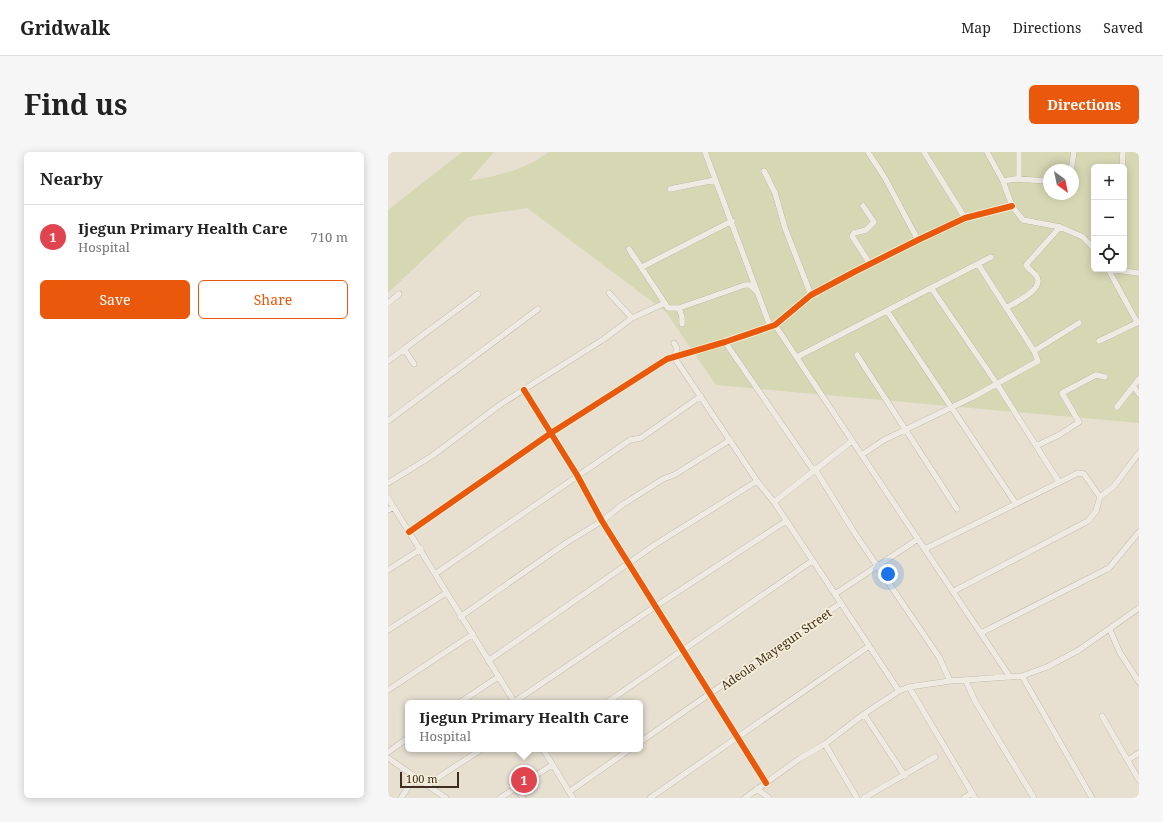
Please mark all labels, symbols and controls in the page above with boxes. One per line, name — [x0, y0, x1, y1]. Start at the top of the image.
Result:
text: Gridwalk — [20, 15, 110, 41]
text: Map — [961, 18, 991, 37]
text: Directions — [1013, 18, 1081, 37]
text: Saved — [1103, 18, 1143, 37]
text: Find us — [24, 85, 128, 123]
button: Directions — [1029, 85, 1139, 124]
north arrow — [1043, 164, 1079, 200]
map controls — [1091, 164, 1127, 272]
button: + — [1091, 164, 1127, 200]
text: Nearby — [40, 167, 103, 190]
button: − — [1091, 200, 1127, 236]
text: Ijegun Primary Health Care — [78, 218, 288, 238]
text: 1 — [49, 228, 57, 246]
text: 710 m — [311, 228, 348, 246]
button: locate — [1091, 236, 1127, 272]
text: Hospital — [78, 238, 130, 256]
button: Save — [40, 280, 190, 319]
button: Share — [198, 280, 348, 319]
your location — [878, 564, 898, 584]
street label: Adeola Mayegun Street — [717, 604, 835, 694]
popup — [405, 700, 643, 752]
text: Ijegun Primary Health Care — [419, 707, 629, 727]
text: Hospital — [419, 727, 471, 745]
pin: 1 — [511, 765, 537, 795]
scale bar — [400, 770, 459, 789]
text: 100 m — [406, 771, 438, 786]

